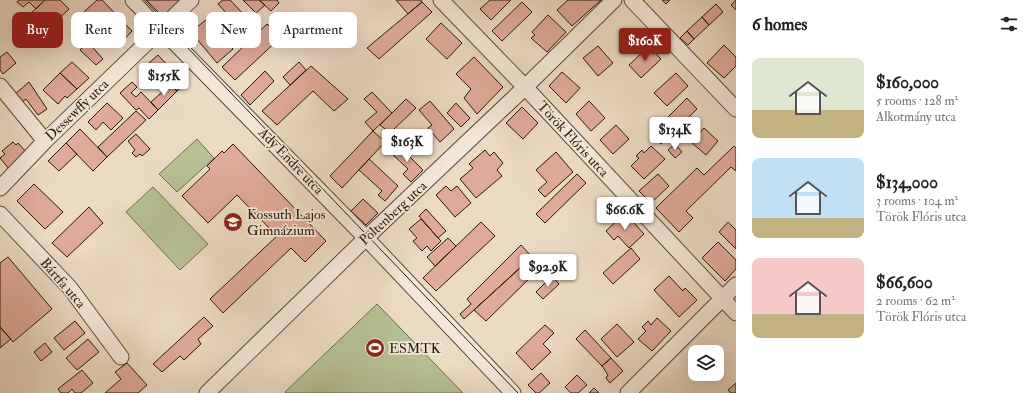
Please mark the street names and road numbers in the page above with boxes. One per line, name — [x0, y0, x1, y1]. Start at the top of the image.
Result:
street label: Dessewffy utca — [42, 75, 113, 145]
street label: Török Flóris utca — [534, 98, 613, 181]
street label: Ady Endre utca — [254, 123, 327, 199]
street label: Pöltenberg utca — [356, 177, 431, 249]
street label: Bártfa utca — [37, 254, 90, 312]

